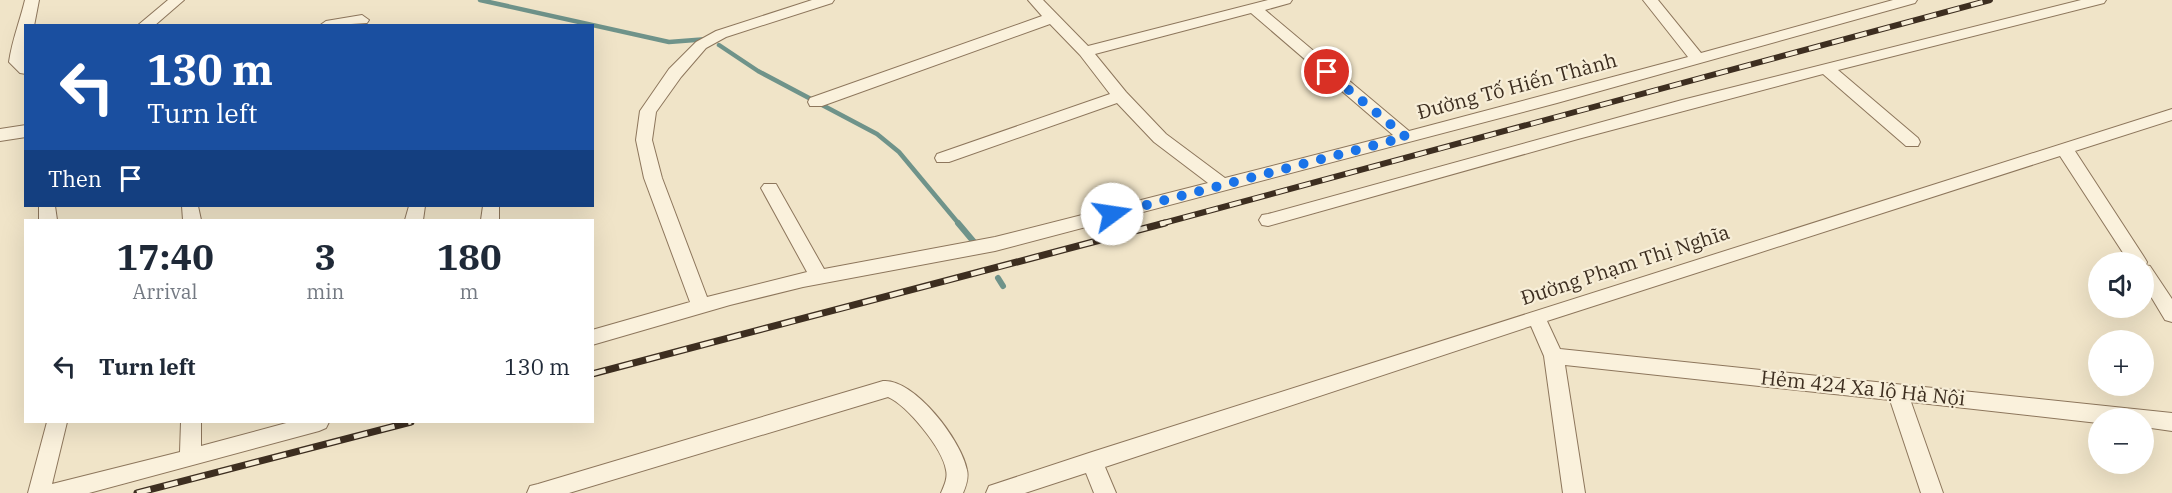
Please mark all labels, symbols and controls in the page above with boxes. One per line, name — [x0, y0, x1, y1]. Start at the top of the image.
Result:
text: 130 m — [147, 42, 273, 97]
pin — [1301, 46, 1352, 97]
street label: Đường Tố Hiến Thành — [1414, 46, 1620, 125]
icon: left — [48, 48, 126, 126]
icon: arrive — [1310, 55, 1343, 88]
text: Turn left — [147, 95, 258, 130]
icon: arrive — [114, 162, 147, 195]
text: Then — [48, 164, 102, 193]
position arrow — [1080, 182, 1144, 246]
street label: Đường Phạm Thị Nghĩa — [1517, 218, 1733, 311]
text: 17:40 — [116, 233, 214, 280]
text: 3 — [314, 233, 336, 280]
text: 180 — [437, 233, 502, 280]
map controls — [2088, 252, 2154, 474]
button: sound — [2088, 252, 2154, 318]
text: Arrival — [133, 278, 198, 305]
text: min — [306, 278, 344, 305]
text: m — [460, 278, 479, 305]
button: + — [2088, 330, 2154, 396]
icon: left — [48, 350, 81, 383]
text: Turn left — [99, 352, 195, 381]
text: 130 m — [504, 352, 570, 381]
street label: Hẻm 424 Xa lộ Hà Nội — [1759, 363, 1967, 412]
button: − — [2088, 408, 2154, 474]

